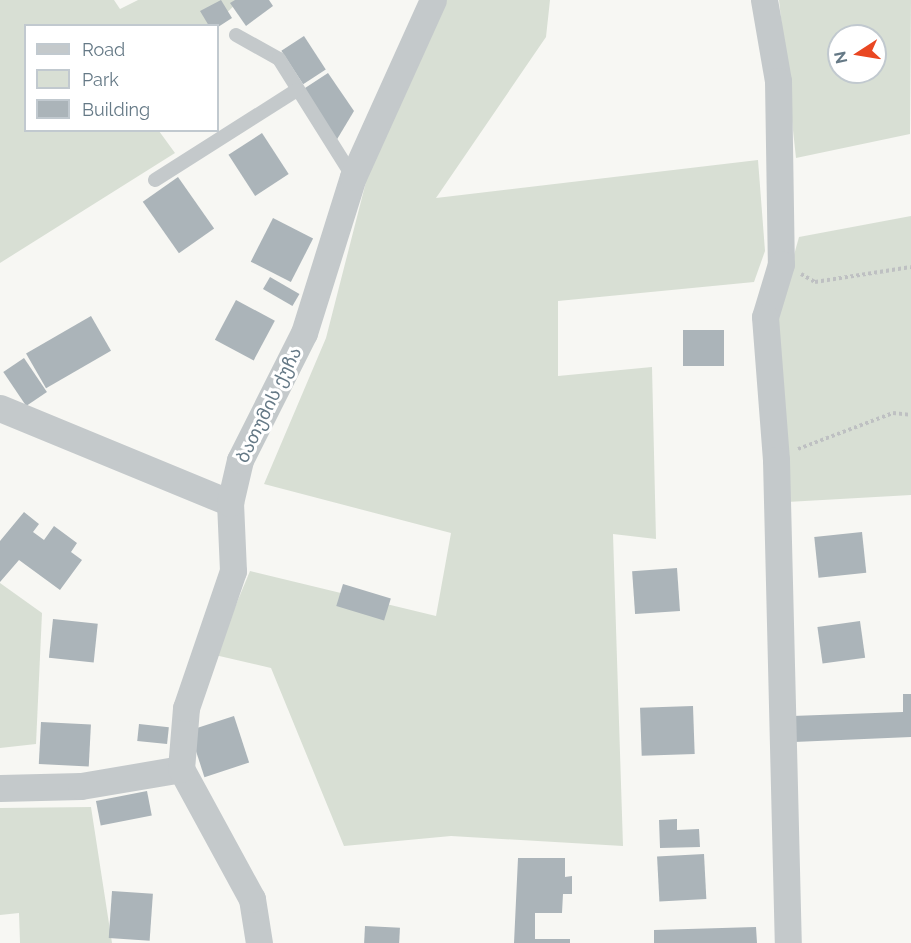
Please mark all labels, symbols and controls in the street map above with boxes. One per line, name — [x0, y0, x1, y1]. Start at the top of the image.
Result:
legend — [24, 24, 219, 132]
north arrow — [827, 24, 887, 84]
text: Road — [82, 39, 125, 60]
text: N — [830, 49, 851, 65]
text: Park — [82, 69, 119, 90]
text: Building — [82, 99, 150, 120]
street label: ბათუმის ქუჩა — [232, 344, 306, 466]

